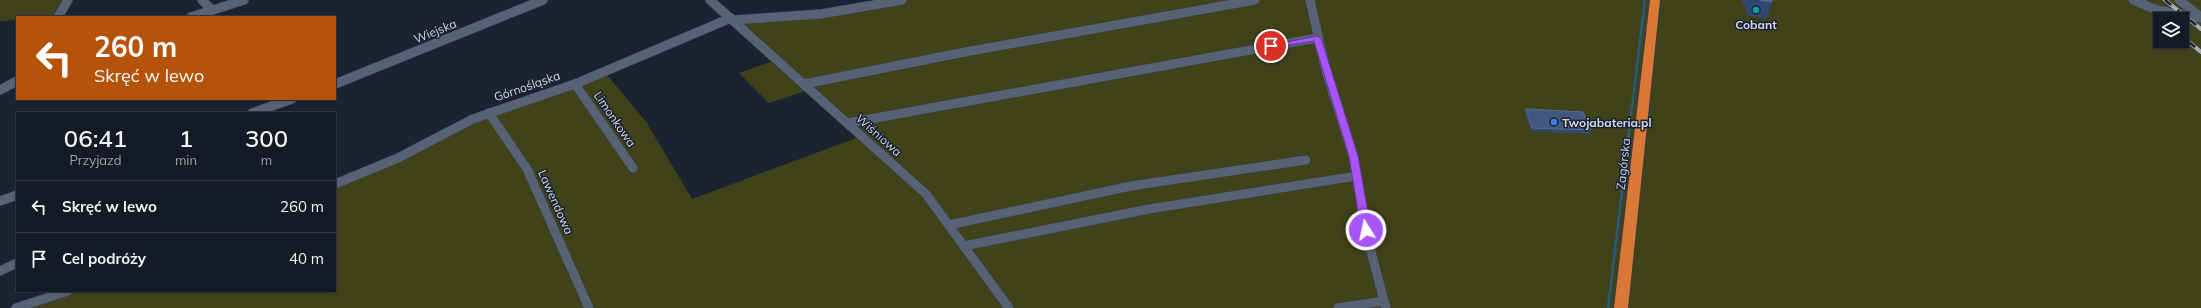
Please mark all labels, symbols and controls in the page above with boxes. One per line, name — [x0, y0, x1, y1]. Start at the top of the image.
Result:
marker: Cobant — [1751, 5, 1761, 15]
map controls — [2153, 12, 2189, 48]
button: layers — [2153, 12, 2189, 48]
street label: Wiejska — [411, 16, 459, 46]
place label: Cobant — [1735, 17, 1777, 32]
text: 260 m — [94, 29, 177, 64]
pin — [1254, 29, 1288, 63]
icon: left — [28, 32, 80, 84]
icon: arrive — [1260, 35, 1282, 57]
text: Skręć w lewo — [94, 64, 204, 87]
street label: Górnośląska — [492, 68, 562, 104]
street label: Limonkowa — [591, 88, 639, 150]
street label: Wiśniowa — [853, 111, 905, 159]
place label: Twojabateria.pl — [1562, 115, 1652, 130]
marker: Twojabateria.pl — [1549, 117, 1559, 127]
text: 06:41 — [64, 123, 127, 153]
text: 1 — [179, 123, 193, 153]
text: 300 — [245, 123, 288, 153]
street label: Zagórska — [1613, 137, 1633, 191]
text: Przyjazd — [69, 152, 121, 168]
text: min — [175, 152, 197, 168]
text: m — [261, 152, 272, 168]
street label: Lawendowa — [535, 167, 577, 237]
icon: left — [28, 196, 50, 218]
text: Skręć w lewo — [62, 197, 157, 216]
text: 260 m — [280, 197, 324, 216]
position arrow — [1345, 209, 1387, 251]
icon: arrive — [28, 248, 50, 270]
text: Cel podróży — [62, 249, 146, 268]
text: 40 m — [289, 249, 324, 268]

